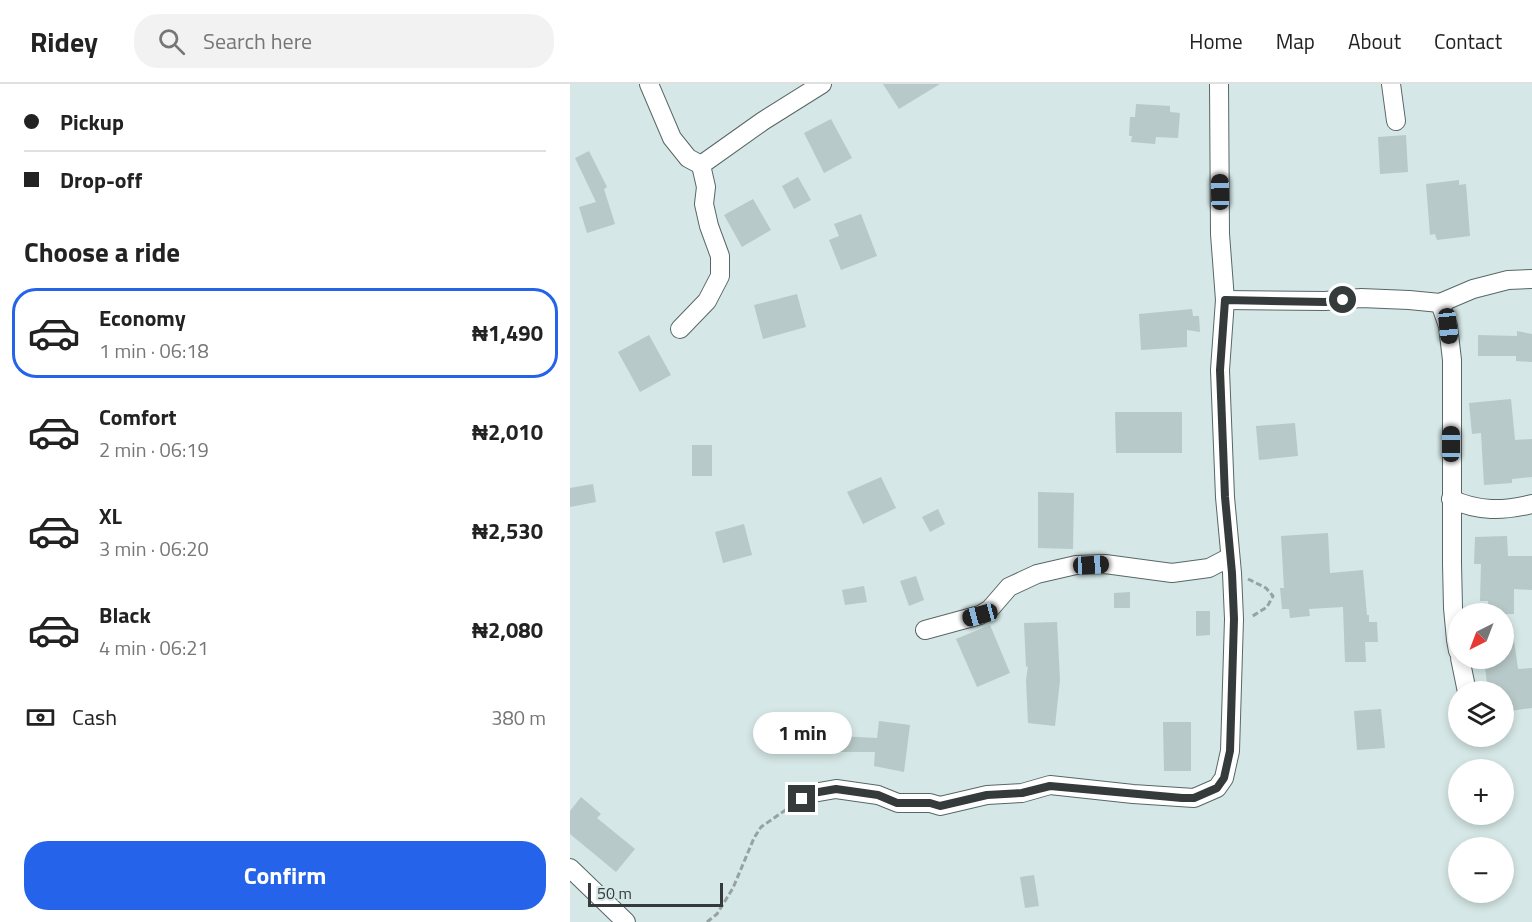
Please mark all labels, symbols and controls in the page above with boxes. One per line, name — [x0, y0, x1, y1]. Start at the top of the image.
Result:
search box — [134, 14, 554, 68]
text: Ridey — [30, 20, 98, 63]
text: Search here — [203, 24, 312, 58]
icon: search — [155, 25, 188, 58]
text: Home — [1189, 25, 1243, 57]
text: Map — [1276, 25, 1315, 57]
text: About — [1348, 25, 1401, 57]
text: Contact — [1434, 25, 1502, 57]
text: Pickup — [60, 105, 124, 139]
text: Drop-off — [60, 163, 142, 197]
car — [1211, 174, 1229, 210]
text: Choose a ride — [24, 231, 180, 272]
route start — [1329, 286, 1356, 313]
text: Economy — [99, 301, 186, 335]
icon: car — [27, 306, 81, 360]
car — [1437, 307, 1459, 345]
text: ₦1,490 — [472, 316, 543, 350]
text: 1 min · 06:18 — [99, 335, 209, 366]
text: Comfort — [99, 400, 177, 434]
icon: car — [27, 405, 81, 459]
text: ₦2,010 — [472, 415, 543, 449]
car — [1442, 426, 1460, 462]
text: 2 min · 06:19 — [99, 434, 209, 465]
text: XL — [99, 499, 122, 533]
icon: car — [27, 504, 81, 558]
text: ₦2,530 — [472, 514, 543, 548]
text: 3 min · 06:20 — [99, 533, 209, 564]
car — [1073, 555, 1109, 575]
text: Black — [99, 598, 151, 632]
car — [960, 602, 1000, 628]
icon: car — [27, 603, 81, 657]
north arrow — [1448, 603, 1514, 669]
map controls — [1448, 603, 1514, 903]
text: ₦2,080 — [472, 613, 543, 647]
text: 4 min · 06:21 — [99, 632, 209, 663]
button: layers — [1448, 681, 1514, 747]
text: Cash — [72, 700, 117, 734]
icon: cash — [24, 701, 57, 734]
text: 380 m — [491, 702, 546, 733]
callout: 1 min — [752, 712, 852, 754]
text: 1 min — [778, 717, 827, 748]
button: + — [1448, 759, 1514, 825]
route end — [788, 785, 815, 812]
button: − — [1448, 837, 1514, 903]
button: Confirm — [24, 841, 546, 910]
scale bar — [588, 880, 723, 908]
text: 50 m — [597, 881, 632, 905]

